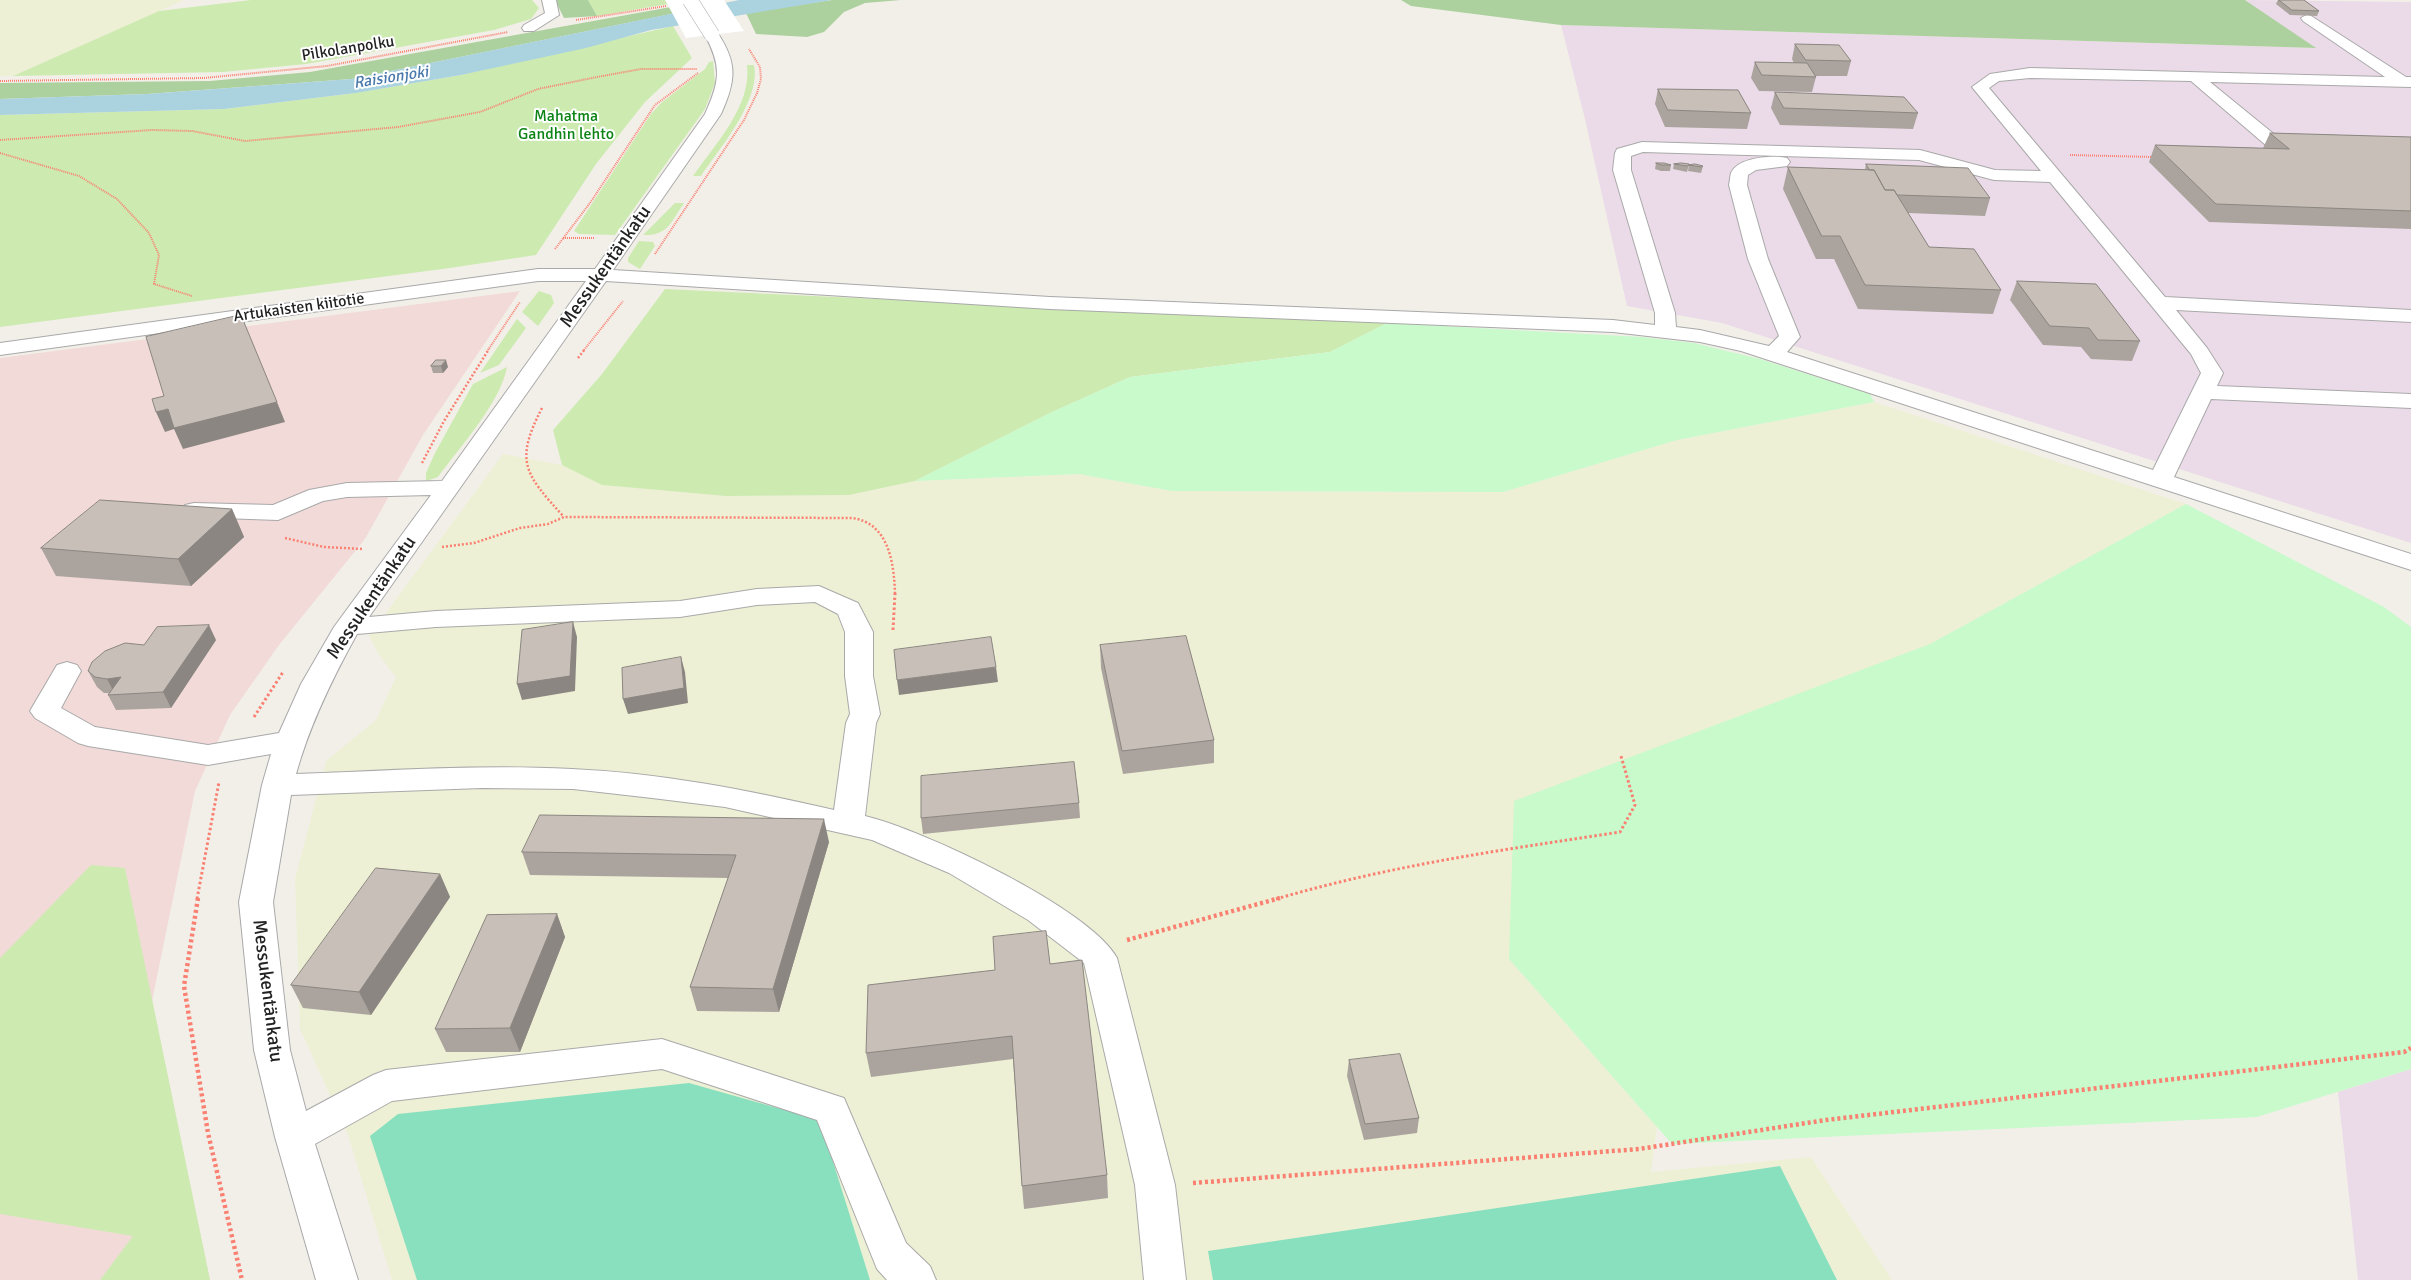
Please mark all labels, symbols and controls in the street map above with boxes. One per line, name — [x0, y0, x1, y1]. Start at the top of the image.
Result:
street label: Pilkolanpolku — [300, 32, 396, 66]
water label: Raisionjoki — [352, 63, 430, 93]
park label: Mahatma Gandhin lehto — [518, 107, 614, 145]
street label: Messukentänkatu — [555, 202, 657, 332]
street label: Artukaisten kiitotie — [232, 289, 366, 327]
street label: Messukentänkatu — [322, 532, 422, 664]
street label: Messukentänkatu — [247, 918, 287, 1064]

